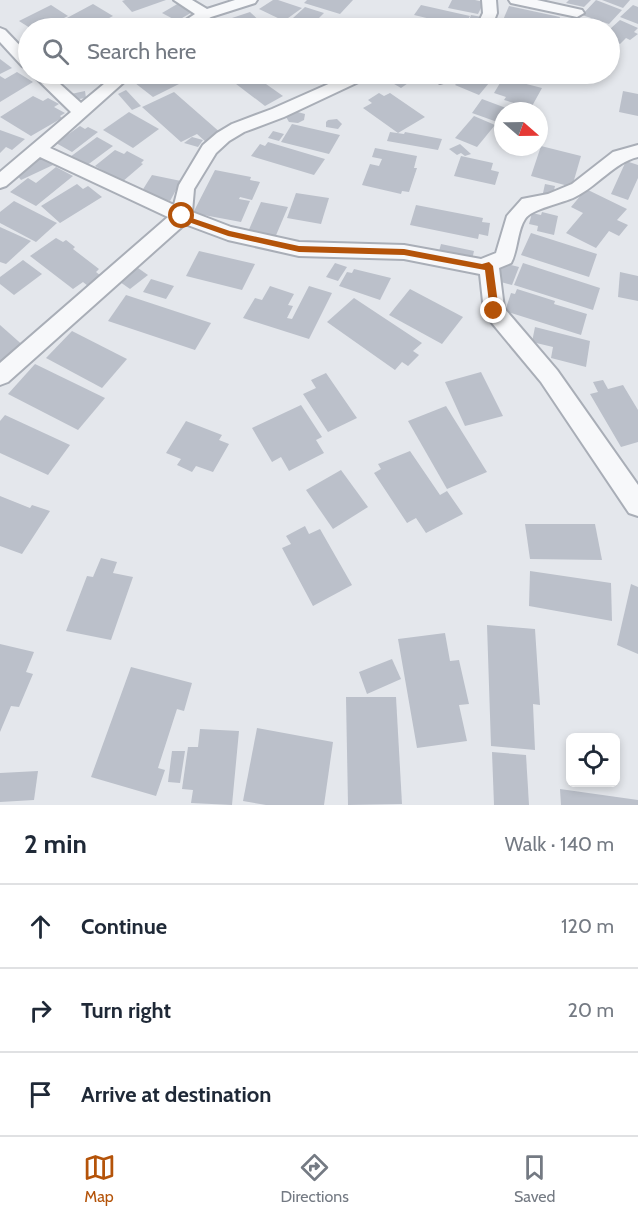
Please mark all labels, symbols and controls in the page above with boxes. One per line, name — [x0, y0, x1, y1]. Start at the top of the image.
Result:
search box — [18, 18, 620, 84]
icon: search — [39, 35, 72, 68]
text: Search here — [87, 38, 196, 65]
north arrow — [494, 102, 548, 156]
route start — [168, 202, 194, 228]
route end — [480, 297, 506, 323]
map controls — [566, 733, 620, 787]
button: locate — [566, 733, 620, 787]
text: 2 min — [24, 828, 87, 860]
text: Walk · 140 m — [505, 832, 614, 856]
icon: ahead — [24, 910, 57, 943]
text: Continue — [81, 913, 167, 940]
text: 120 m — [561, 914, 614, 938]
icon: right — [24, 994, 57, 1027]
text: Turn right — [81, 997, 171, 1024]
text: 20 m — [568, 998, 614, 1022]
icon: arrive — [24, 1078, 57, 1111]
text: Arrive at destination — [81, 1081, 271, 1108]
tab: Map — [83, 1151, 116, 1206]
tab: Directions — [281, 1151, 349, 1206]
tab: Saved — [514, 1151, 555, 1206]

